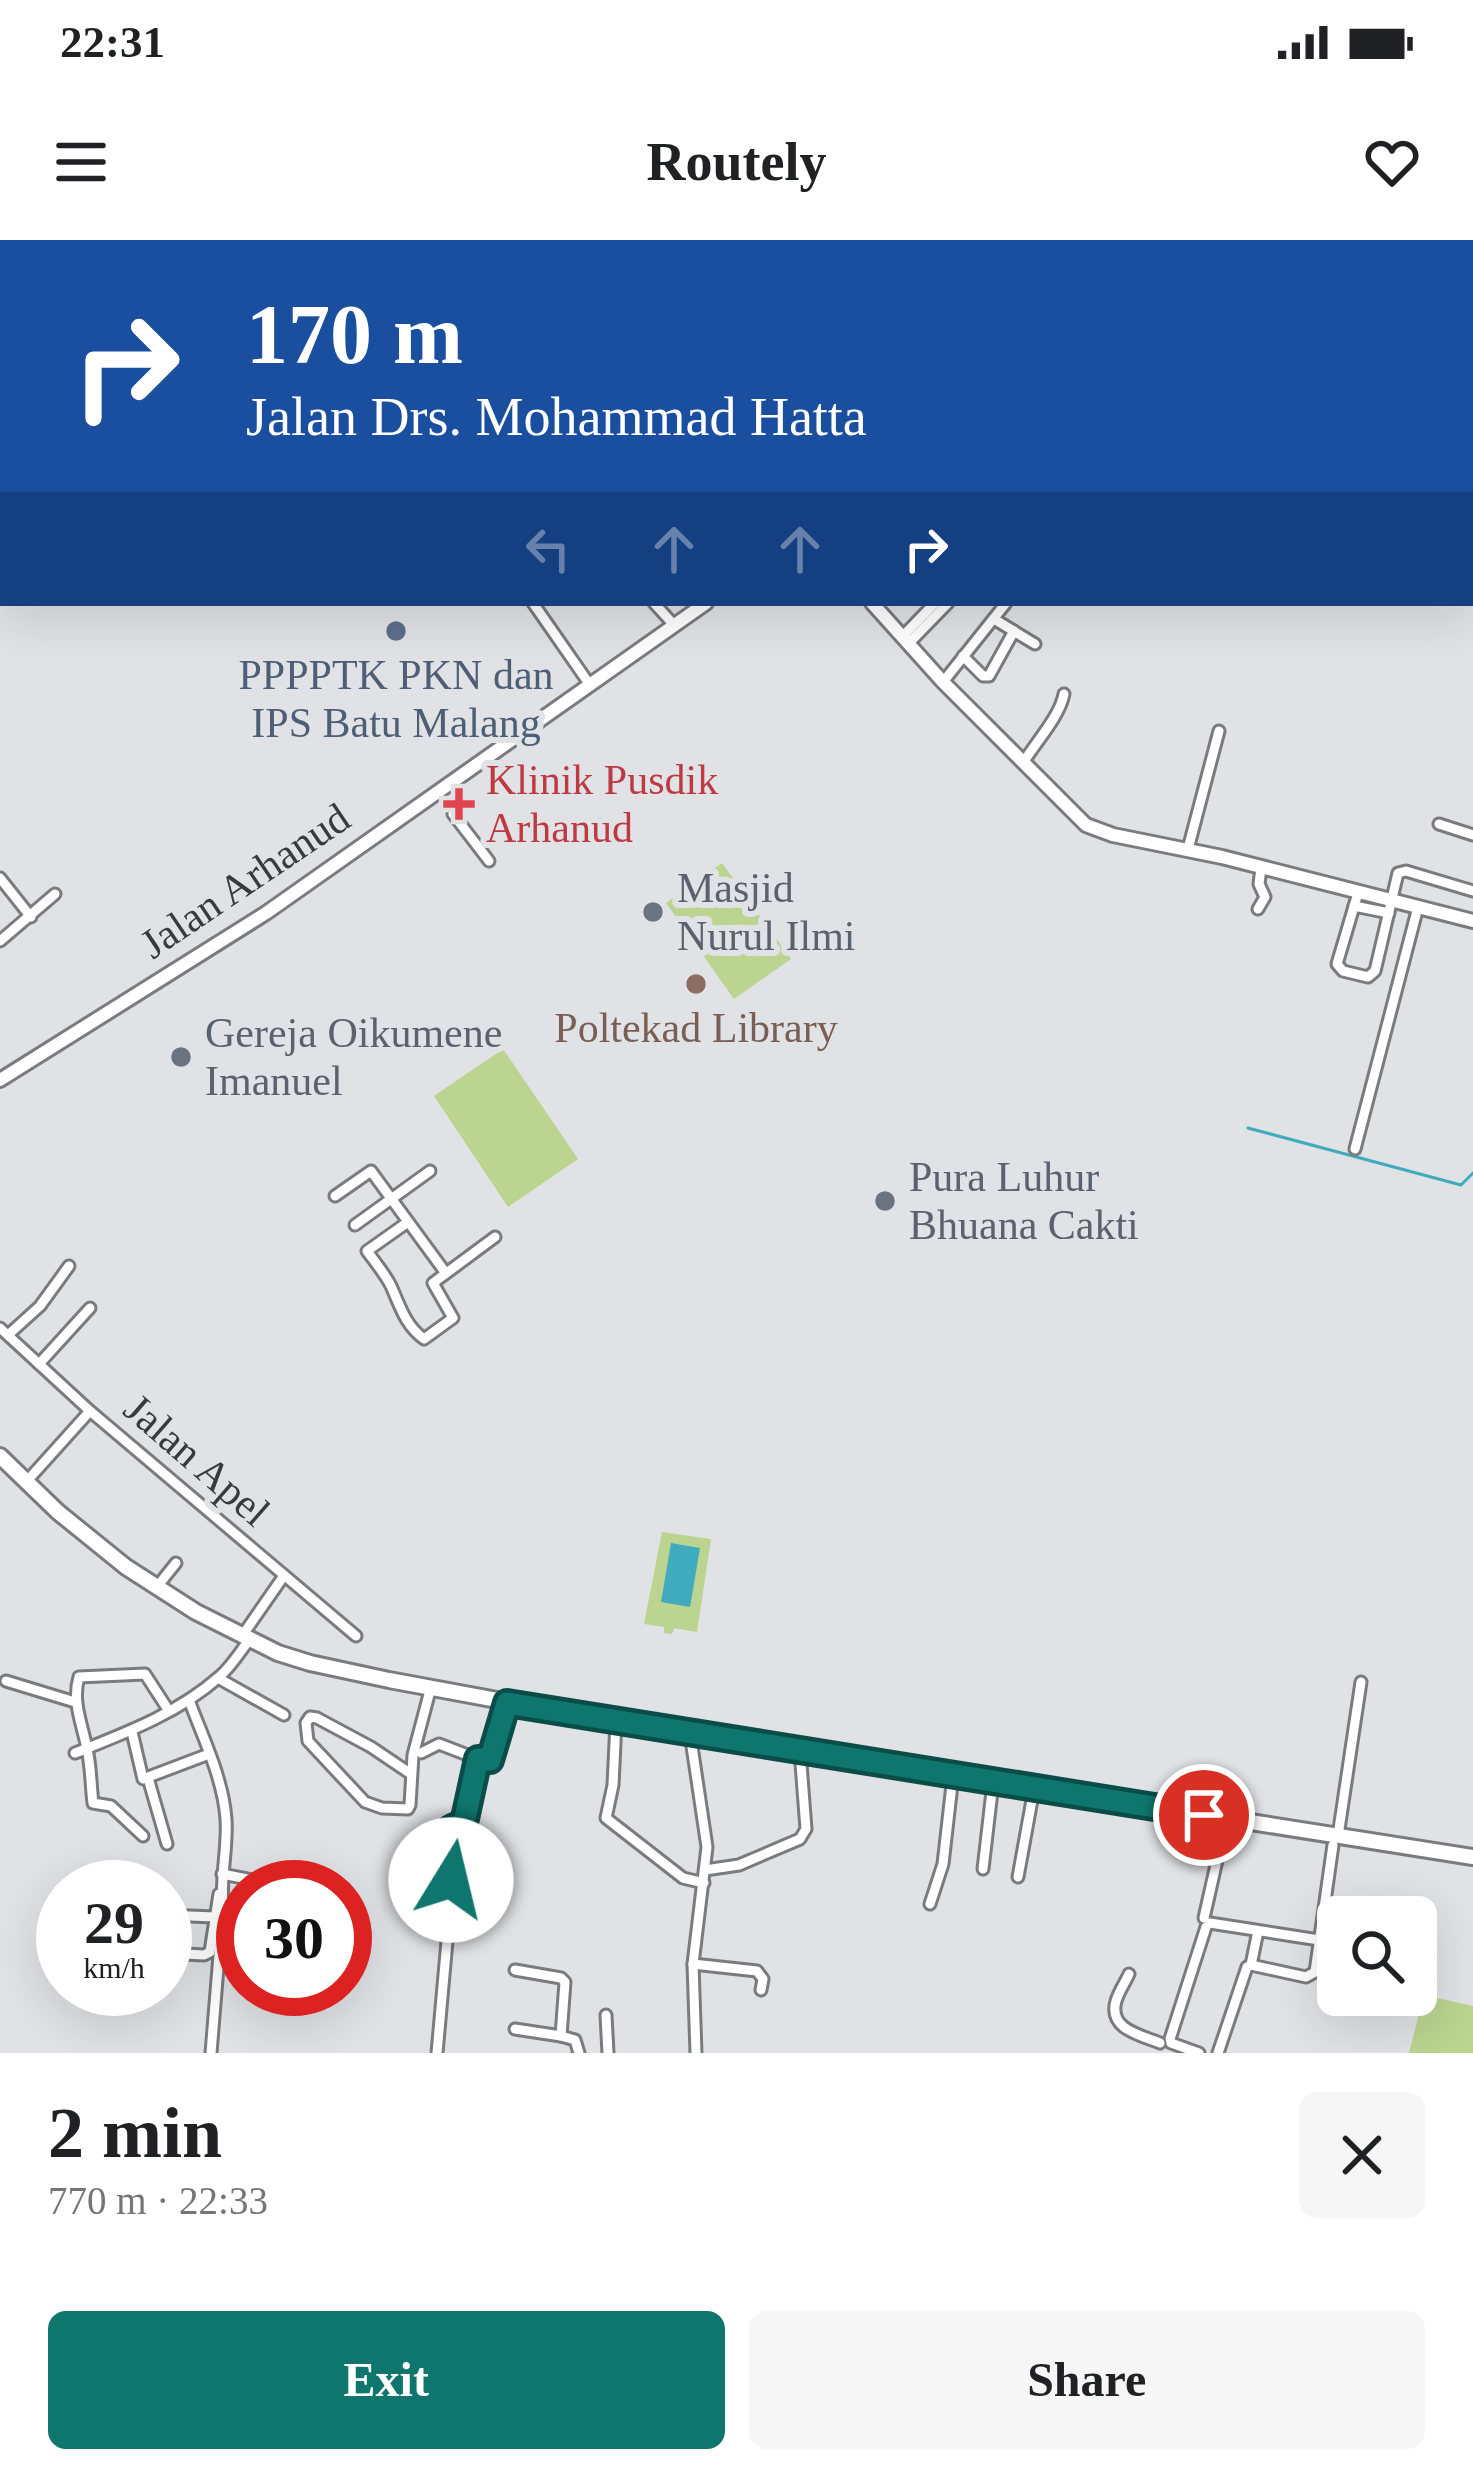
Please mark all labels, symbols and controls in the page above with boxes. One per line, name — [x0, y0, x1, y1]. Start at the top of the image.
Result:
text: 22:31 — [60, 17, 165, 67]
icon: menu — [48, 129, 114, 195]
icon: heart — [1359, 129, 1425, 195]
text: Routely — [647, 132, 826, 192]
icon: right — [48, 288, 204, 444]
text: 170 m — [246, 288, 463, 381]
text: Jalan Drs. Mohammad Hatta — [246, 387, 867, 447]
icon: left — [515, 516, 581, 582]
icon: ahead — [641, 516, 707, 582]
icon: ahead — [767, 516, 833, 582]
icon: right — [893, 516, 959, 582]
marker: PPPPTK PKN dan IPS Batu Malang — [383, 618, 409, 644]
place label: PPPPTK PKN dan IPS Batu Malang — [238, 652, 554, 746]
place label: Klinik Pusdik Arhanud — [486, 757, 718, 851]
marker: Klinik Pusdik Arhanud — [443, 788, 475, 820]
street label: Jalan Arhanud — [132, 794, 358, 968]
place label: Masjid Nurul Ilmi — [677, 865, 855, 959]
marker: Masjid Nurul Ilmi — [640, 899, 666, 925]
marker: Poltekad Library — [683, 971, 709, 997]
place label: Poltekad Library — [554, 1005, 838, 1051]
place label: Gereja Oikumene Imanuel — [205, 1010, 502, 1104]
marker: Gereja Oikumene Imanuel — [168, 1044, 194, 1070]
place label: Pura Luhur Bhuana Cakti — [909, 1154, 1139, 1248]
marker: Pura Luhur Bhuana Cakti — [872, 1188, 898, 1214]
street label: Jalan Apel — [115, 1385, 279, 1535]
pin — [1153, 1764, 1255, 1866]
icon: arrive — [1171, 1782, 1237, 1848]
position arrow — [388, 1817, 514, 1943]
speed limit sign: 30 — [216, 1860, 372, 2016]
text: 29 — [84, 1890, 144, 1956]
map controls — [1317, 1896, 1437, 2016]
button: search — [1317, 1896, 1437, 2016]
text: km/h — [83, 1951, 145, 1984]
button: close — [1299, 2092, 1425, 2218]
text: 2 min — [48, 2093, 222, 2173]
text: 770 m · 22:33 — [48, 2179, 268, 2222]
button: Exit — [48, 2311, 725, 2449]
button: Share — [749, 2311, 1425, 2449]

